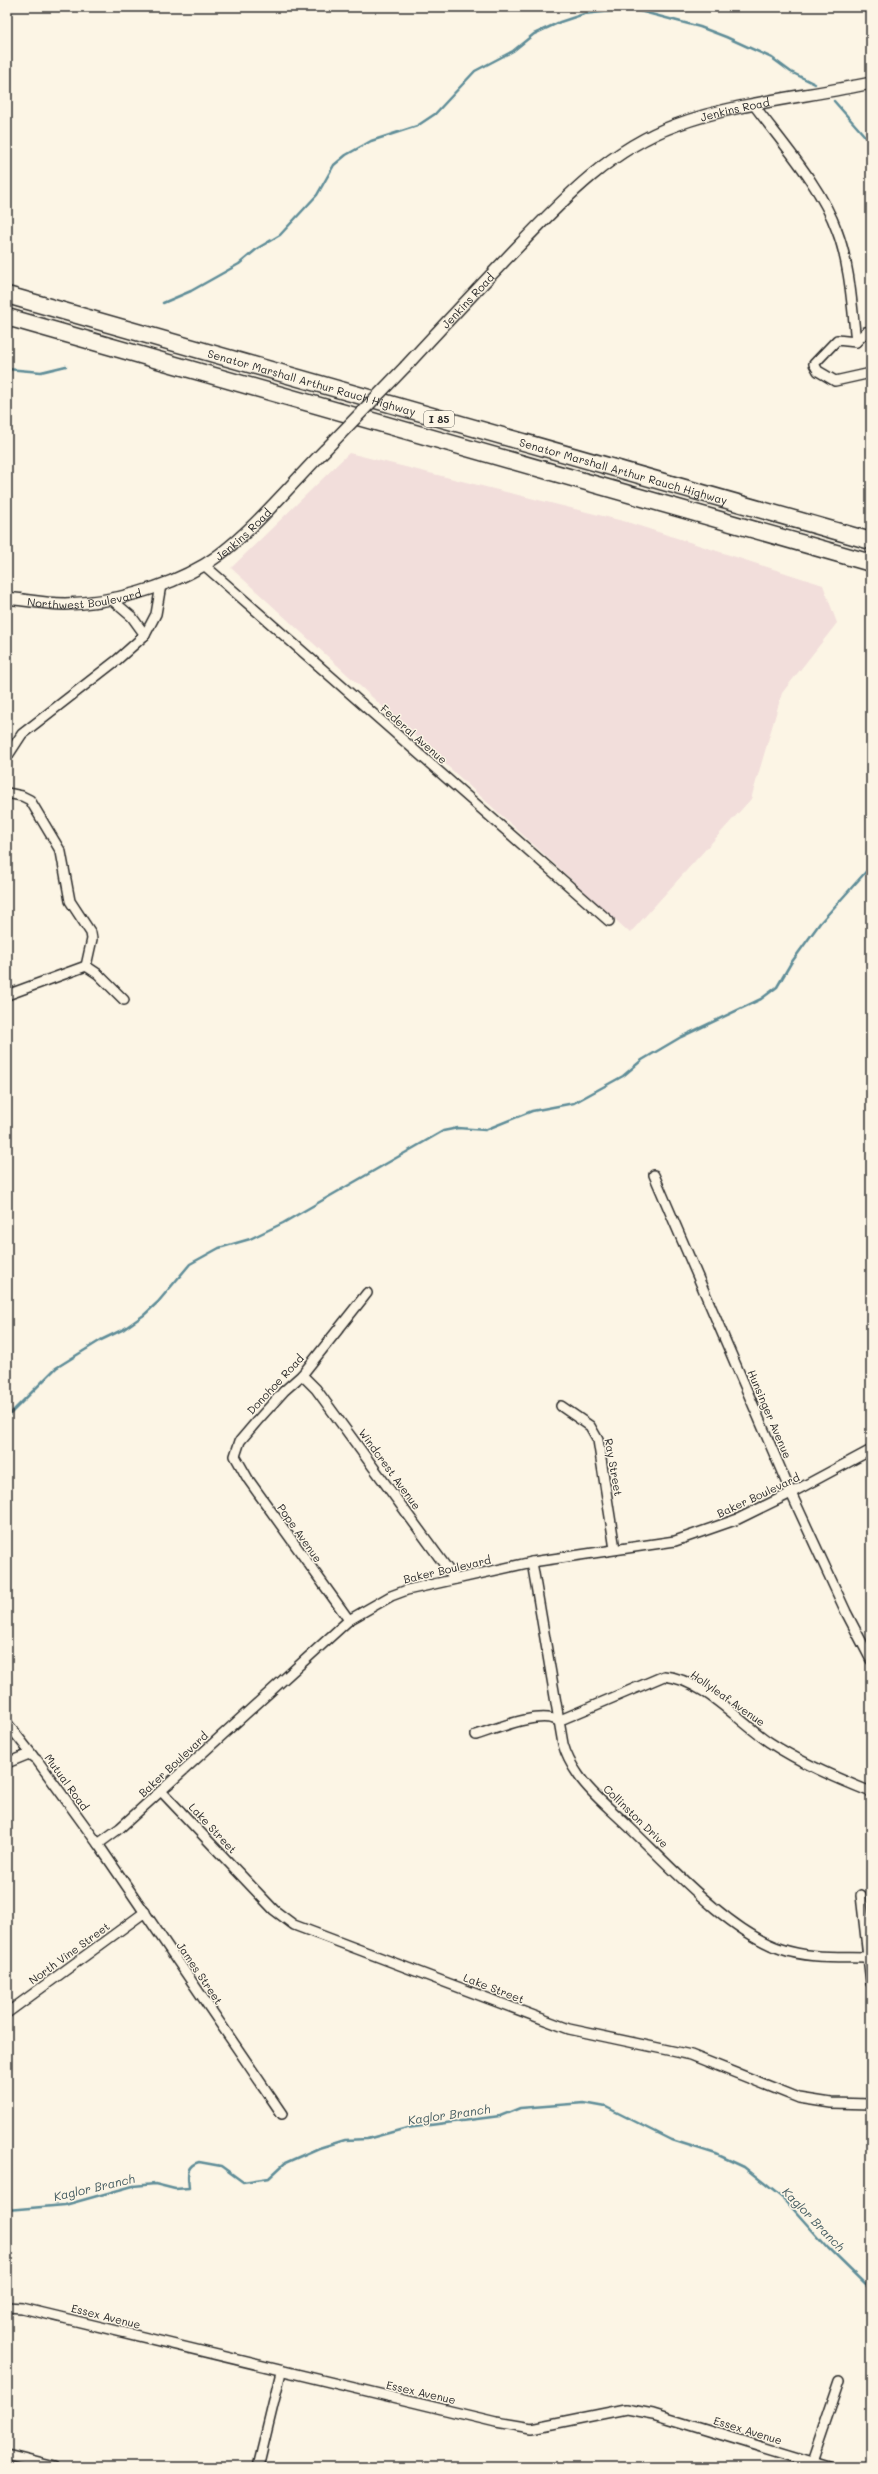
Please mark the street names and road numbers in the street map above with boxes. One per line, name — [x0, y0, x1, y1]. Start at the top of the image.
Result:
street label: Jenkins Road — [698, 94, 771, 124]
street label: Jenkins Road — [438, 269, 497, 331]
street label: Senator Marshall Arthur Rauch Highway — [206, 345, 418, 419]
road number: I 85 — [424, 411, 454, 427]
street label: Senator Marshall Arthur Rauch Highway — [518, 434, 729, 507]
street label: Jenkins Road — [212, 505, 274, 563]
street label: Northwest Boulevard — [27, 585, 143, 612]
street label: Federal Avenue — [378, 701, 451, 767]
street label: Donohoe Road — [243, 1351, 307, 1417]
street label: Hunsinger Avenue — [745, 1367, 796, 1461]
street label: Windcrest Avenue — [356, 1425, 425, 1513]
street label: Ray Street — [602, 1437, 626, 1497]
street label: Baker Boulevard — [714, 1469, 802, 1521]
street label: Pope Avenue — [274, 1501, 326, 1565]
street label: Baker Boulevard — [402, 1552, 492, 1586]
street label: Hollyleaf Avenue — [688, 1667, 768, 1729]
street label: Baker Boulevard — [135, 1728, 211, 1800]
street label: Mutual Road — [41, 1751, 93, 1813]
street label: Collinston Drive — [600, 1781, 672, 1851]
street label: Lake Street — [186, 1800, 240, 1857]
street label: North Vine Street — [26, 1918, 113, 1987]
street label: James Street — [174, 1939, 227, 2007]
street label: Lake Street — [462, 1970, 527, 2006]
street label: Essex Avenue — [70, 2300, 142, 2332]
street label: Essex Avenue — [385, 2377, 457, 2407]
street label: Essex Avenue — [712, 2412, 784, 2448]

